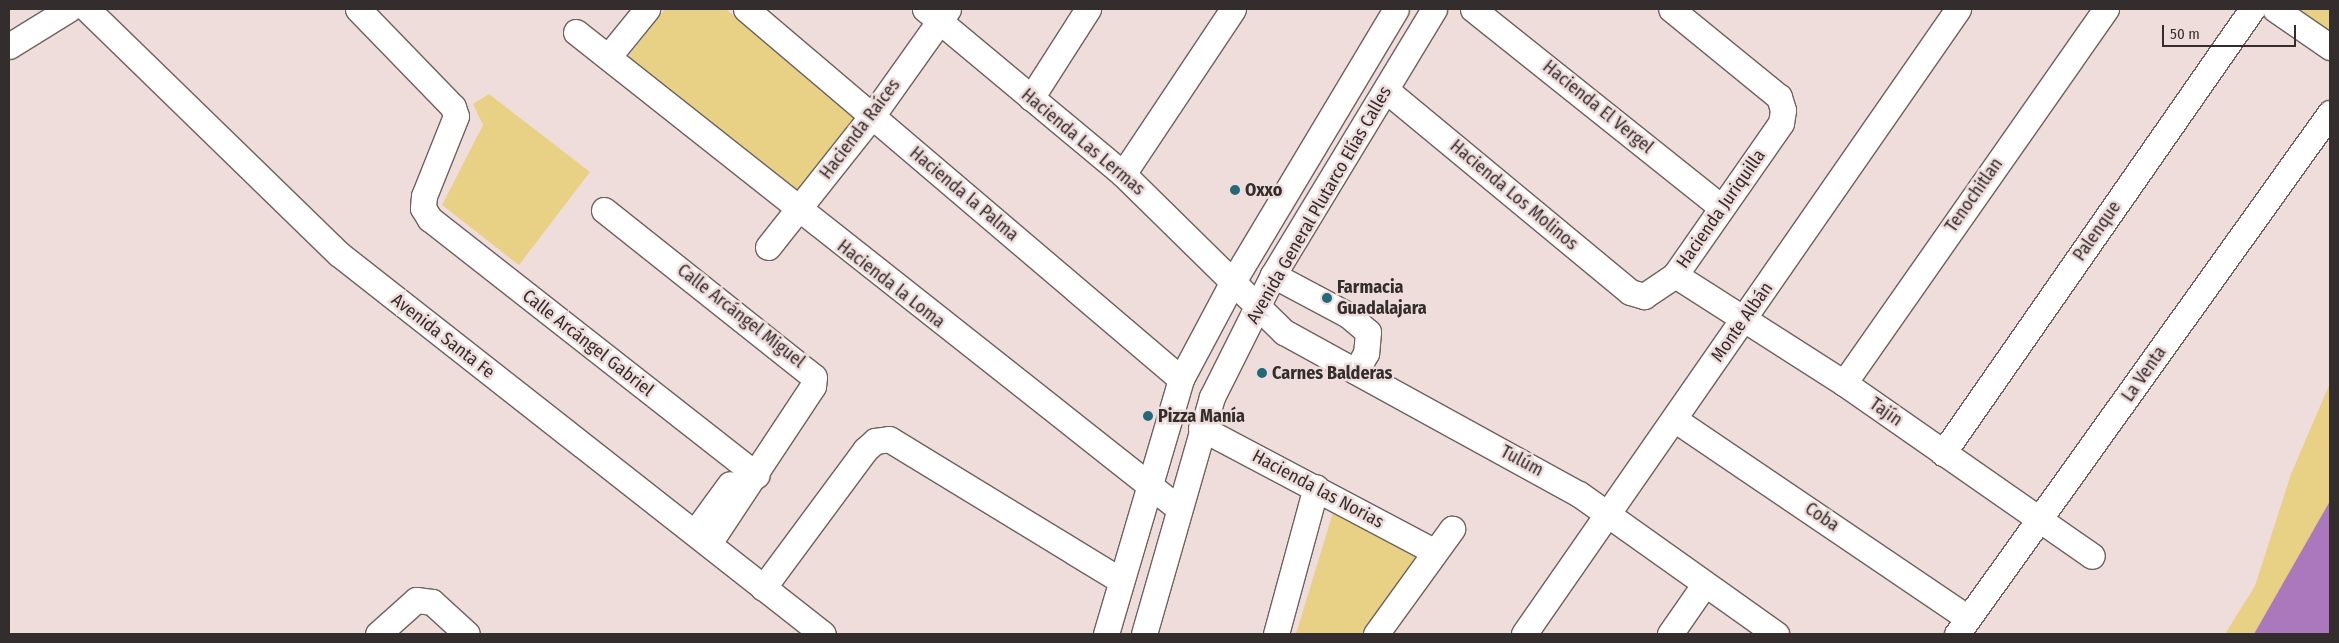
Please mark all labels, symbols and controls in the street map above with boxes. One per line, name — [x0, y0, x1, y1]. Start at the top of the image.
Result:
scale bar — [2164, 15, 2298, 47]
text: 50 m — [2170, 25, 2200, 43]
street label: Hacienda El Vergel — [1538, 56, 1658, 158]
street label: Hacienda Raíces — [815, 75, 905, 183]
street label: Avenida General Plutarco Elías Calles — [1242, 82, 1396, 328]
street label: Hacienda Las Lermas — [1017, 84, 1149, 200]
street label: Hacienda Los Molinos — [1446, 135, 1582, 255]
street label: Hacienda la Palma — [905, 142, 1023, 246]
street label: Hacienda Juriquilla — [1672, 145, 1770, 273]
street label: Tenochitlan — [1941, 154, 2007, 236]
place label: Oxxo — [1245, 179, 1282, 201]
marker: Oxxo — [1229, 184, 1241, 196]
street label: Palenque — [2069, 197, 2125, 265]
street label: Hacienda la Loma — [833, 235, 949, 333]
street label: Calle Arcángel Miguel — [673, 259, 809, 373]
place label: Farmacia Guadalajara — [1337, 277, 1427, 320]
street label: Monte Albán — [1707, 278, 1777, 366]
street label: Calle Arcángel Gabriel — [518, 285, 658, 401]
street label: Avenida Santa Fe — [387, 289, 499, 383]
marker: Farmacia Guadalajara — [1321, 292, 1333, 304]
street label: La Venta — [2117, 342, 2171, 406]
place label: Carnes Balderas — [1272, 362, 1392, 384]
marker: Carnes Balderas — [1256, 367, 1268, 379]
street label: Tajín — [1866, 393, 1906, 431]
place label: Pizza Manía — [1158, 405, 1245, 427]
marker: Pizza Manía — [1142, 410, 1154, 422]
street label: Tulúm — [1497, 441, 1547, 481]
street label: Hacienda las Norias — [1249, 445, 1387, 533]
street label: Coba — [1801, 498, 1843, 536]

